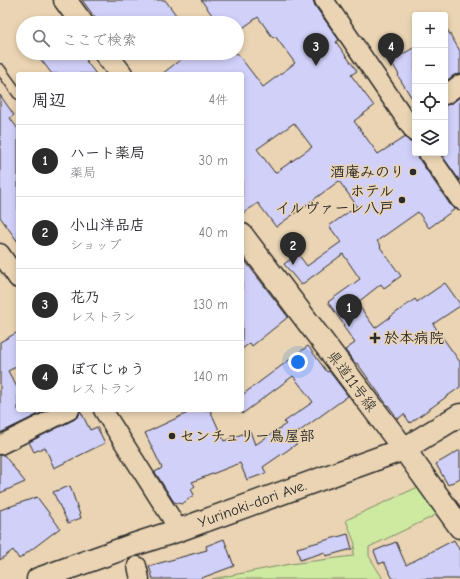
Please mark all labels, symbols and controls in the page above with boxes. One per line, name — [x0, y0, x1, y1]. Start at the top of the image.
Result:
map controls — [412, 12, 448, 156]
button: + — [412, 12, 448, 48]
search box — [16, 16, 244, 60]
icon: search — [30, 27, 52, 49]
text: ここで検索 — [62, 31, 137, 49]
pin: 3 — [303, 33, 329, 66]
pin: 4 — [378, 33, 404, 66]
button: − — [412, 48, 448, 84]
button: locate — [412, 84, 448, 120]
text: 周辺 — [32, 91, 66, 110]
text: 4件 — [209, 92, 228, 107]
button: layers — [412, 120, 448, 156]
text: ハート薬局 — [70, 144, 145, 162]
text: 1 — [42, 153, 48, 168]
text: 30 m — [198, 153, 228, 168]
place label: 酒庵みのり — [330, 163, 405, 181]
text: 薬局 — [70, 165, 96, 180]
marker: 酒庵みのり — [408, 167, 418, 177]
place label: ホテル イルヴァーレ八戸 — [275, 182, 394, 217]
marker: ホテル イルヴァーレ八戸 — [397, 195, 407, 205]
text: 小山洋品店 — [70, 216, 145, 234]
text: 2 — [42, 225, 48, 240]
text: 40 m — [199, 225, 228, 240]
pin: 2 — [280, 232, 306, 265]
text: ショップ — [70, 237, 121, 252]
text: 花乃 — [70, 288, 100, 306]
pin: 1 — [336, 294, 362, 327]
text: 3 — [42, 297, 48, 312]
text: 130 m — [193, 297, 228, 312]
text: レストラン — [70, 309, 136, 324]
place label: 於本病院 — [384, 329, 444, 347]
marker: 於本病院 — [369, 332, 381, 344]
street label: 県道11号線 — [323, 347, 381, 415]
your location — [288, 352, 308, 372]
text: ぼてじゅう — [70, 360, 145, 378]
text: 4 — [42, 369, 48, 384]
text: 140 m — [194, 369, 228, 384]
text: レストラン — [70, 381, 136, 396]
place label: センチュリー鳥屋部 — [180, 427, 315, 445]
marker: センチュリー鳥屋部 — [167, 431, 177, 441]
street label: Yurinoki-dori Ave. — [196, 476, 309, 531]

